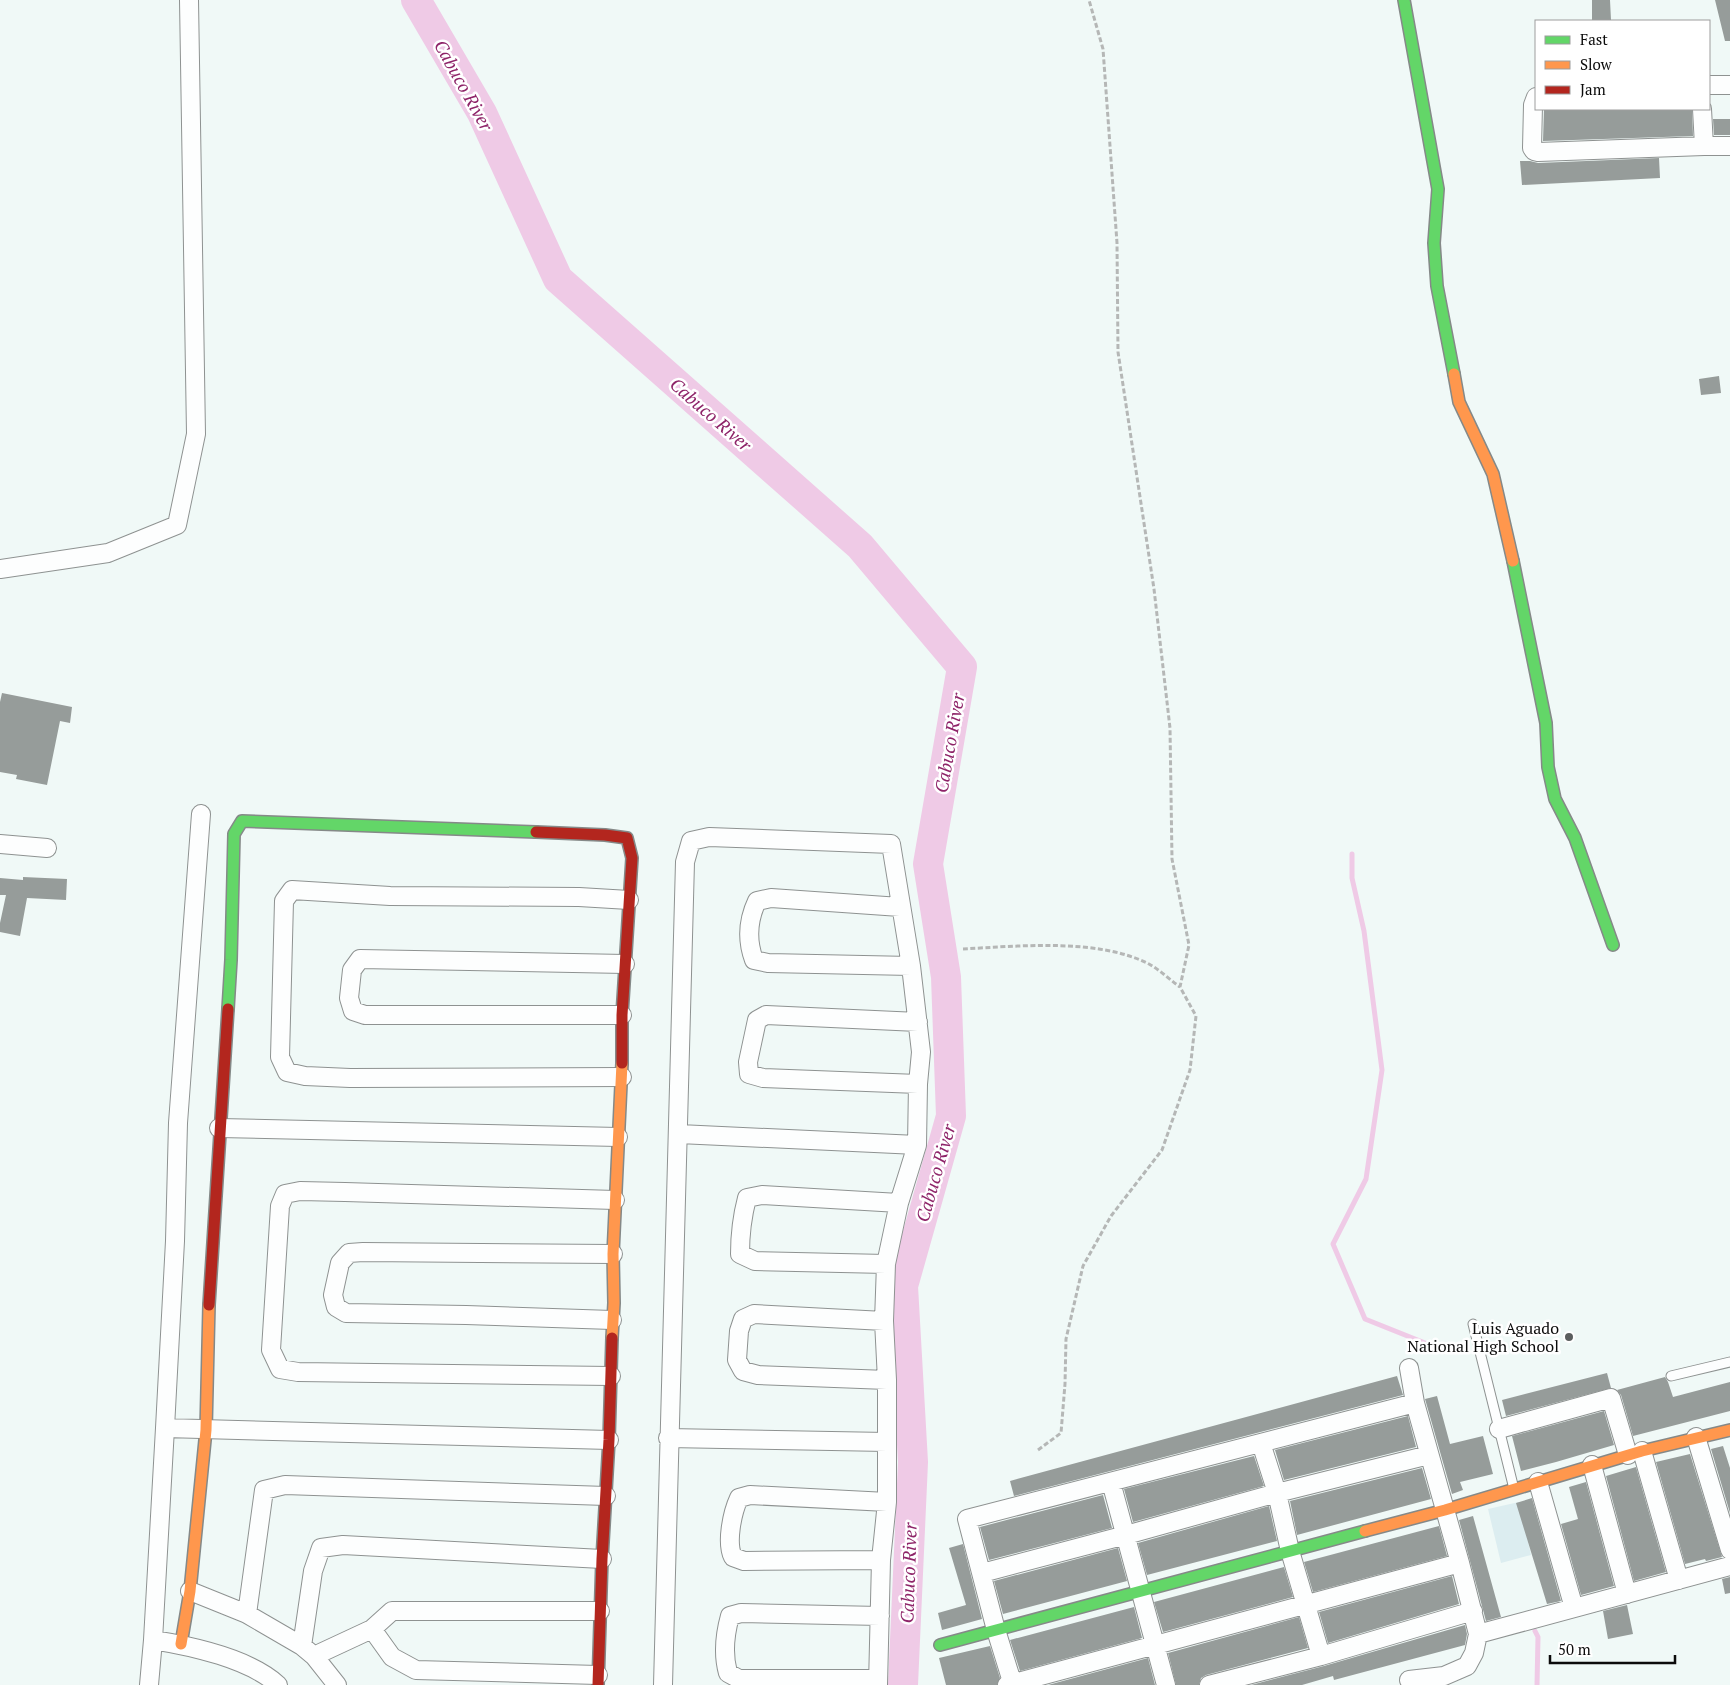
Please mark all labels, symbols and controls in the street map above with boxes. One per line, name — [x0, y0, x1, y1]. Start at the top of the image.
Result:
legend — [1535, 20, 1710, 110]
text: Fast — [1580, 29, 1608, 49]
water label: Cabuco River — [429, 35, 499, 136]
text: Slow — [1580, 54, 1613, 74]
text: Jam — [1580, 79, 1606, 99]
water label: Cabuco River — [665, 372, 758, 457]
water label: Cabuco River — [928, 690, 970, 795]
water label: Cabuco River — [910, 1120, 961, 1225]
place label: Luis Aguado National High School — [1407, 1317, 1559, 1357]
marker: Luis Aguado National High School — [1563, 1331, 1575, 1343]
water label: Cabuco River — [894, 1521, 922, 1624]
scale bar — [1550, 1632, 1675, 1664]
text: 50 m — [1558, 1639, 1591, 1659]

